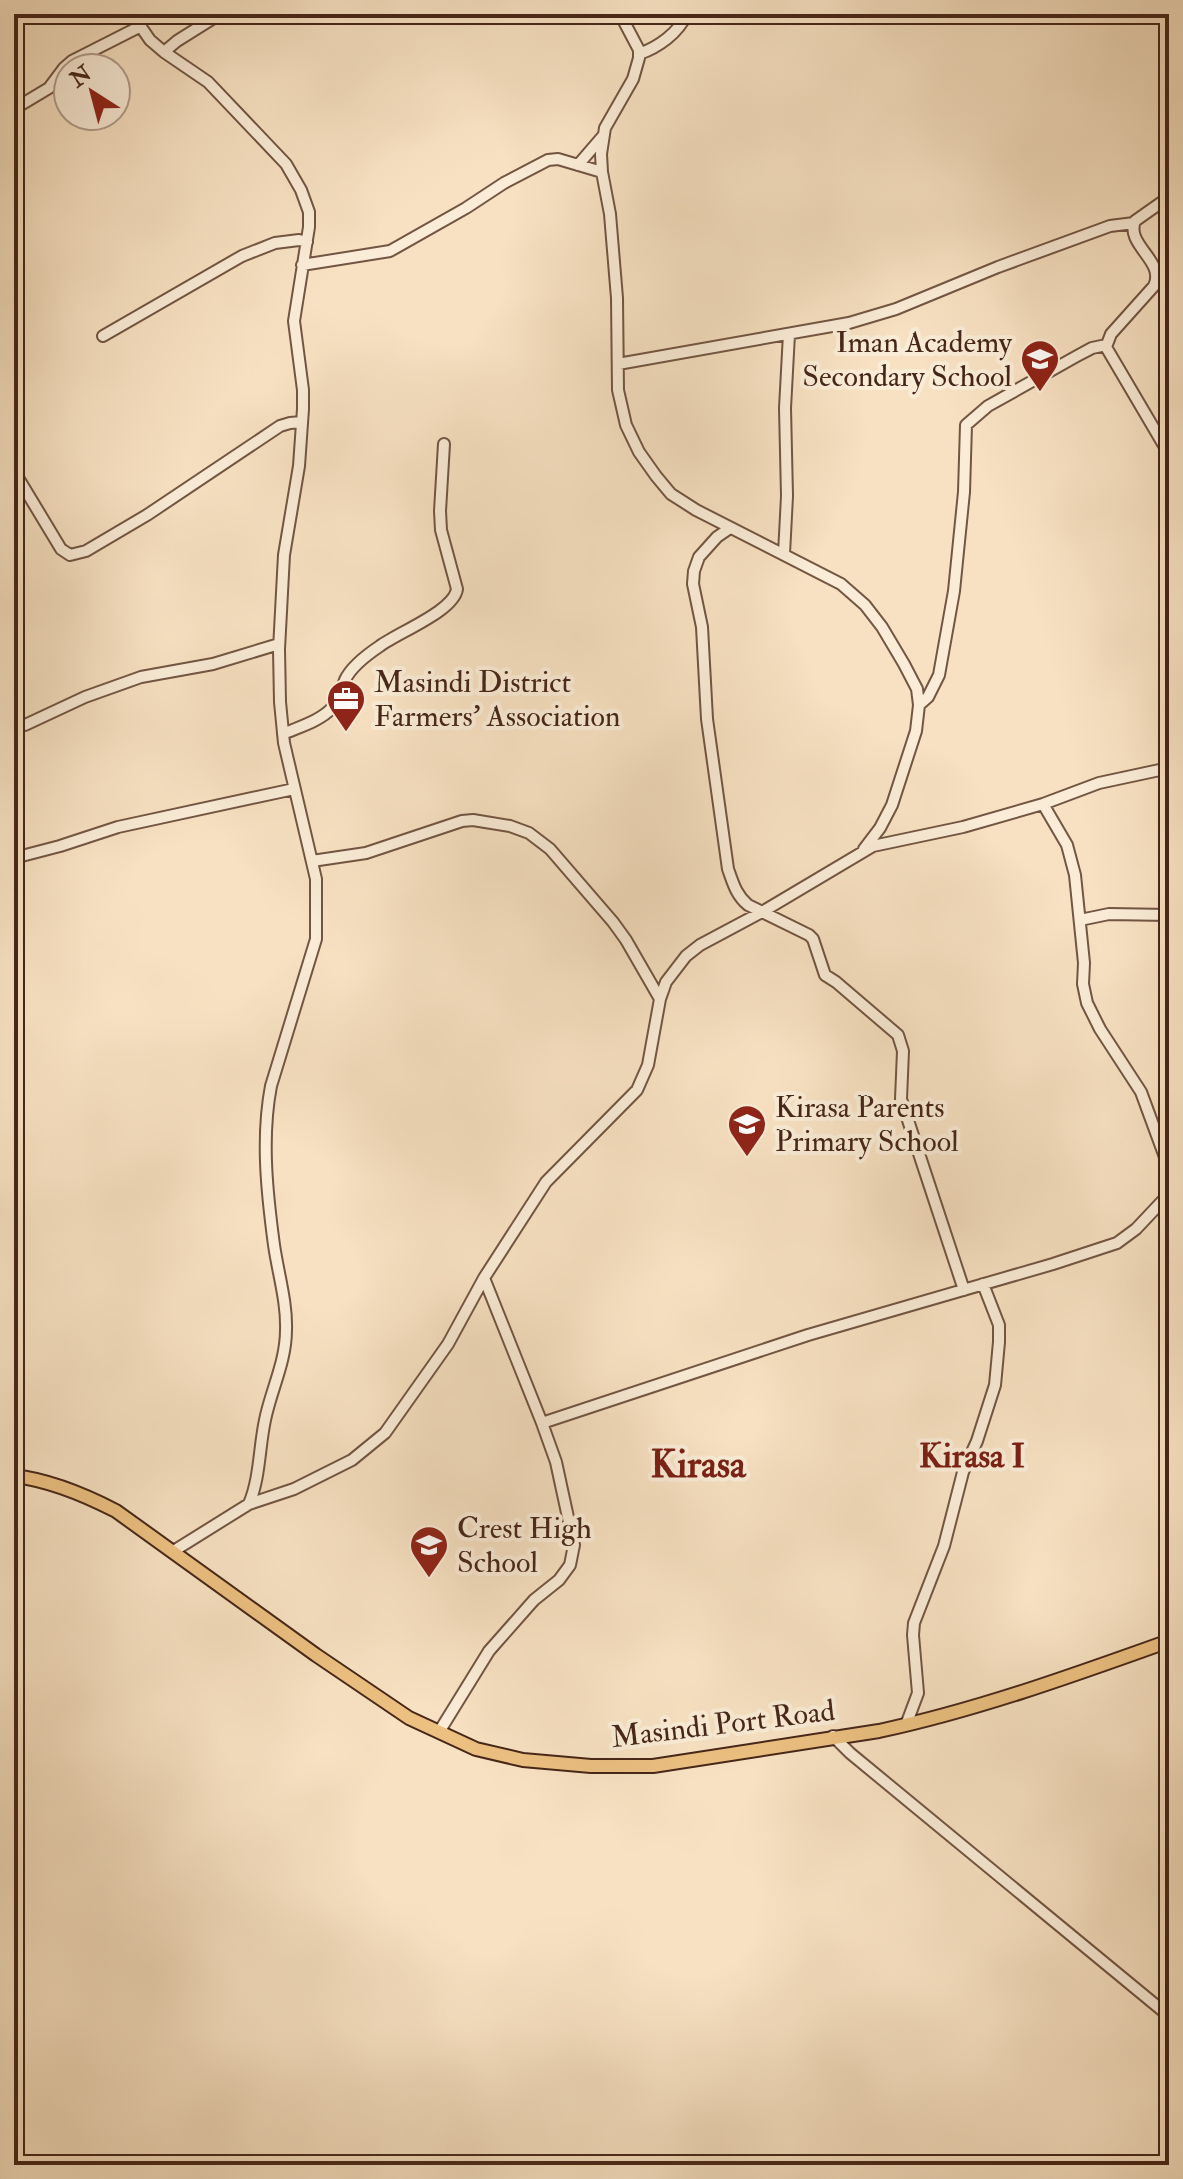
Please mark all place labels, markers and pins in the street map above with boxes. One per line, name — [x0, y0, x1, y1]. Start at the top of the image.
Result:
place label: Iman Academy Secondary School — [802, 324, 1013, 395]
school or university icon: Iman Academy Secondary School — [1019, 338, 1061, 393]
place label: Masindi District Farmers' Association — [374, 664, 621, 735]
office icon: Masindi District Farmers' Association — [325, 678, 367, 733]
place label: Kirasa Parents Primary School — [775, 1089, 959, 1160]
school or university icon: Kirasa Parents Primary School — [726, 1103, 768, 1158]
place label: Crest High School — [457, 1510, 592, 1581]
school or university icon: Crest High School — [408, 1524, 450, 1579]

